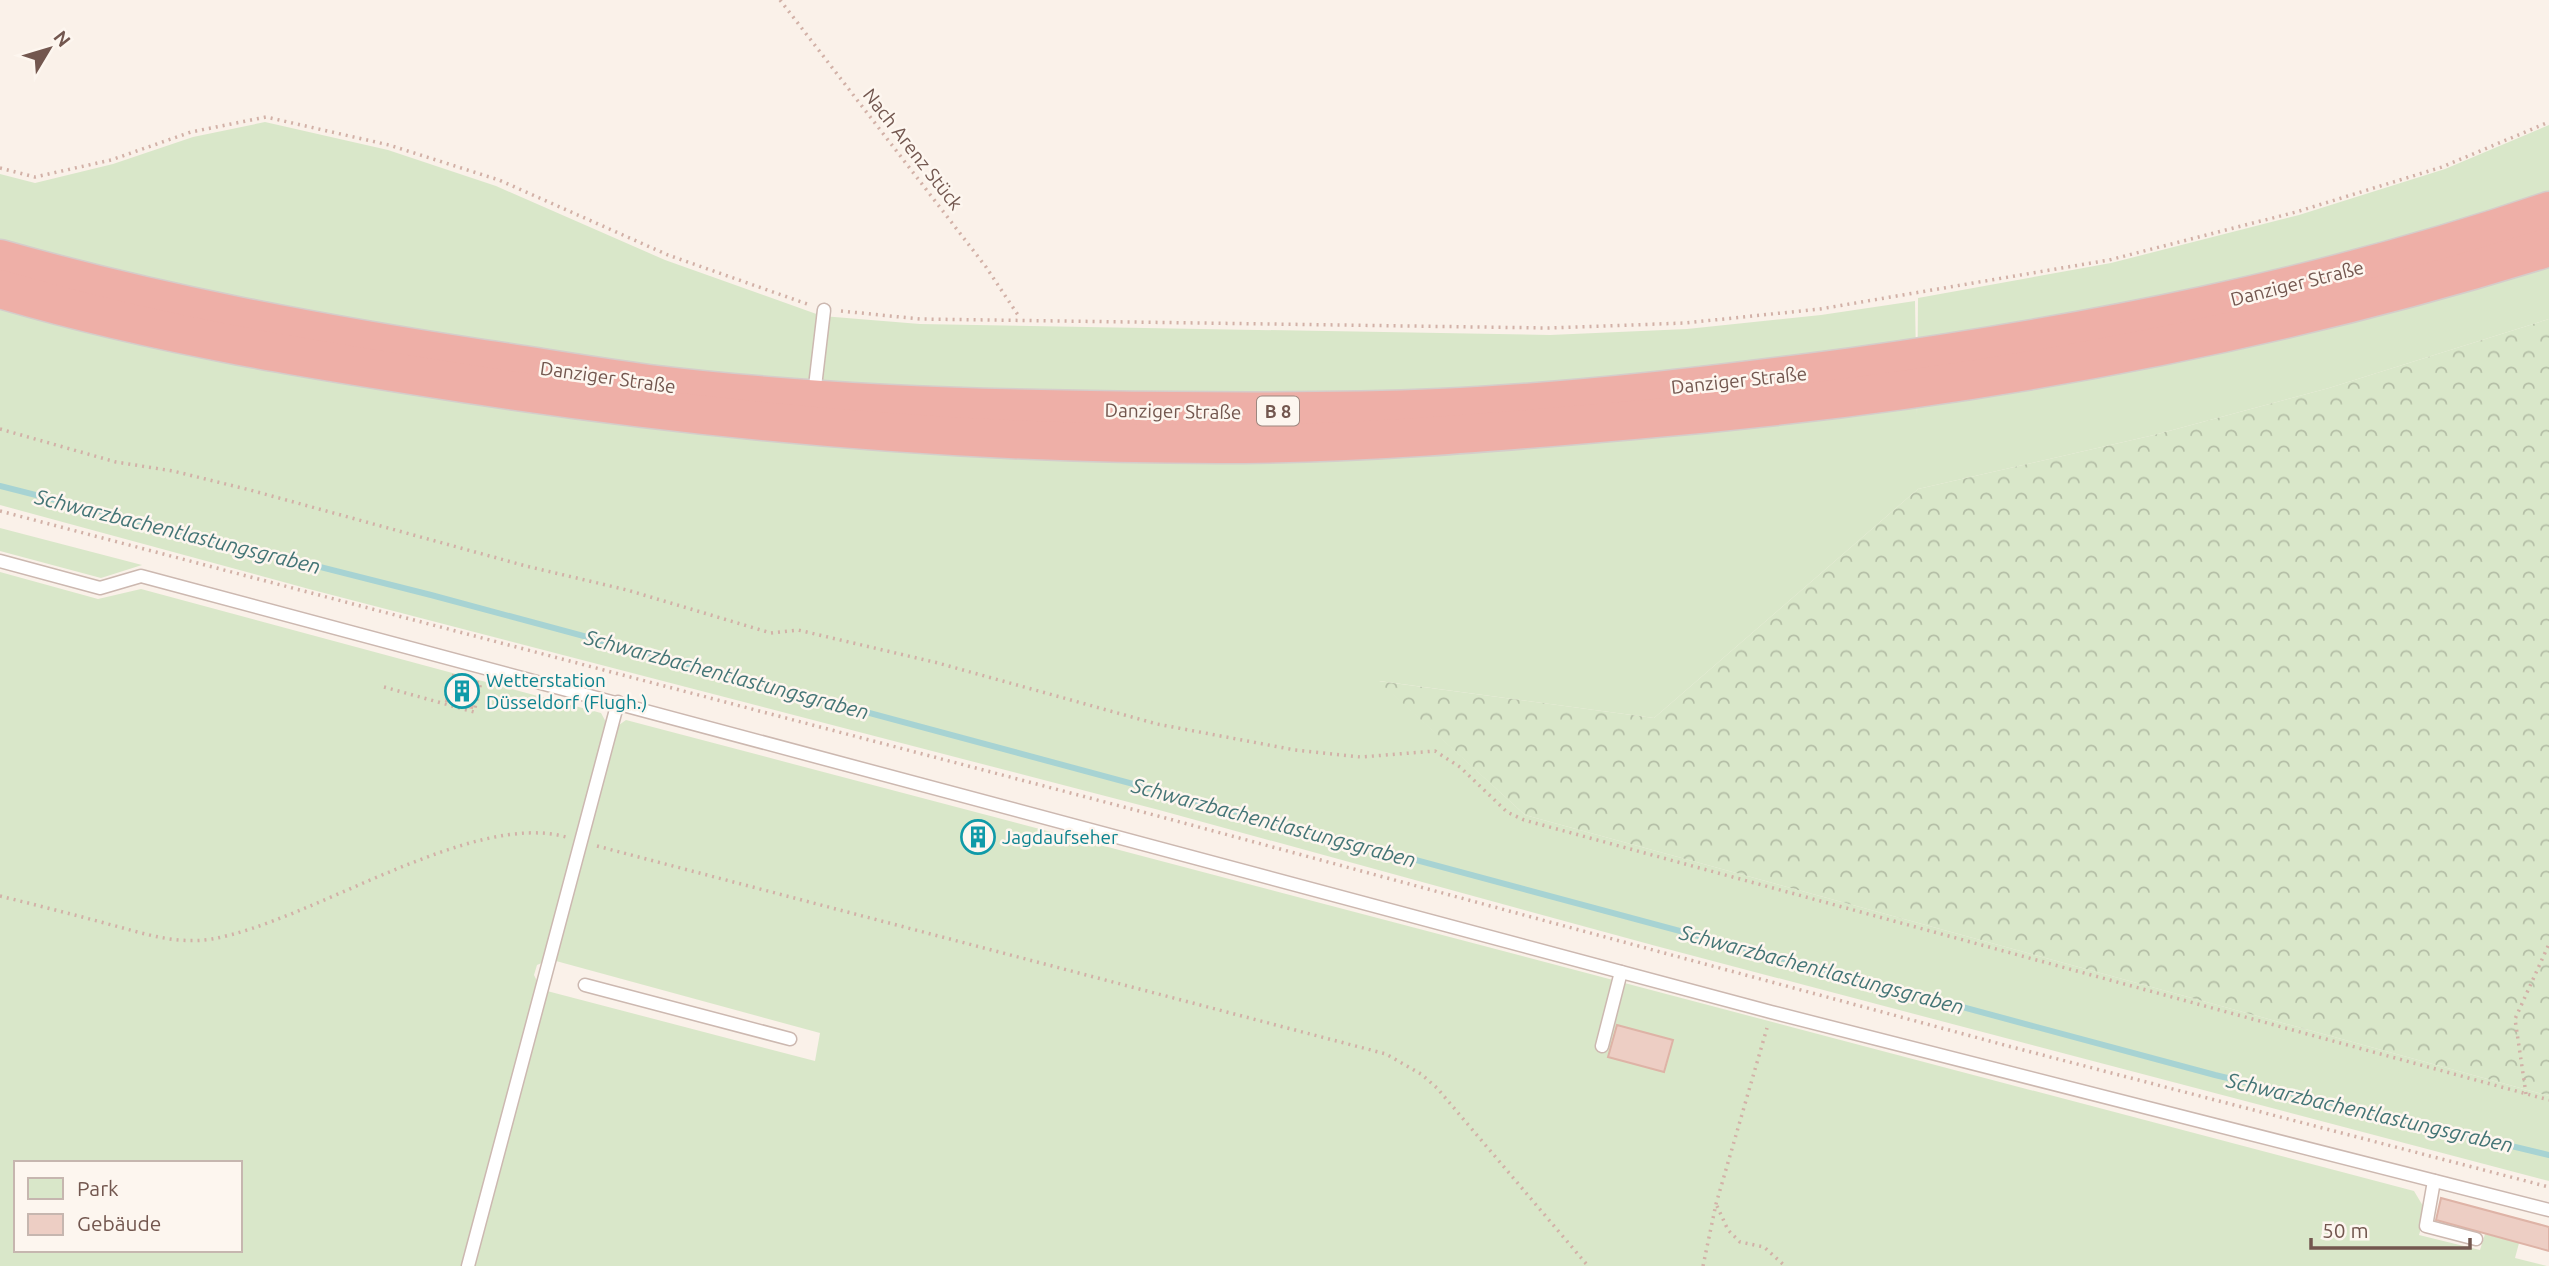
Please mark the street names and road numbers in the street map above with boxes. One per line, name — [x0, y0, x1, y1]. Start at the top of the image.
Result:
street label: Nach Arenz Stück — [859, 84, 967, 214]
street label: Danziger Straße — [2228, 256, 2366, 310]
street label: Danziger Straße — [539, 357, 677, 397]
street label: Danziger Straße — [1670, 362, 1808, 398]
road number: B 8 — [1257, 396, 1299, 426]
street label: Danziger Straße — [1104, 399, 1242, 423]

